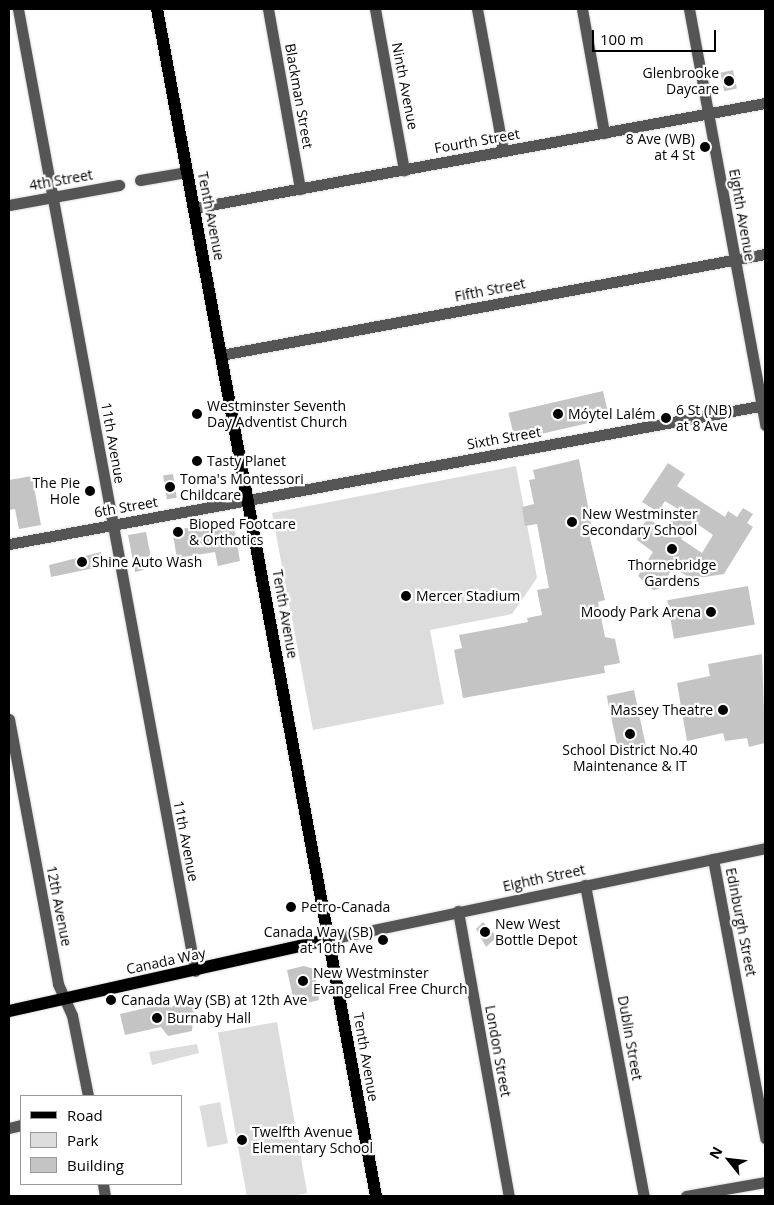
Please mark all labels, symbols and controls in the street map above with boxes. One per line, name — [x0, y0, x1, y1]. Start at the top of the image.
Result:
scale bar — [594, 20, 718, 52]
text: 100 m — [600, 29, 644, 49]
street label: Ninth Avenue — [388, 41, 422, 131]
street label: Blackman Street — [281, 42, 317, 150]
place label: Glenbrooke Daycare — [642, 65, 719, 98]
marker: Glenbrooke Daycare — [723, 75, 735, 87]
street label: Fourth Street — [433, 125, 521, 157]
place label: 8 Ave (WB) at 4 St — [626, 131, 695, 164]
marker: 8 Ave (WB) at 4 St — [699, 141, 711, 153]
street label: 4th Street — [28, 166, 94, 194]
street label: Eighth Avenue — [726, 168, 758, 262]
street label: Tenth Avenue — [194, 170, 228, 262]
street label: Fifth Street — [453, 275, 527, 305]
place label: Westminster Seventh Day Adventist Church — [207, 398, 347, 431]
street label: 11th Avenue — [98, 401, 128, 485]
place label: 6 St (NB) at 8 Ave — [676, 402, 732, 434]
place label: Móytel Lalém — [568, 406, 655, 422]
marker: Westminster Seventh Day Adventist Church — [191, 408, 203, 420]
marker: Móytel Lalém — [552, 408, 564, 420]
marker: 6 St (NB) at 8 Ave — [660, 412, 672, 424]
street label: Sixth Street — [466, 423, 542, 453]
place label: Tasty Planet — [207, 453, 286, 469]
marker: Tasty Planet — [191, 455, 203, 467]
place label: Toma's Montessori Childcare — [180, 471, 304, 504]
place label: The Pie Hole — [32, 475, 80, 508]
marker: Toma's Montessori Childcare — [164, 481, 176, 493]
marker: The Pie Hole — [84, 485, 96, 497]
street label: 6th Street — [93, 493, 159, 521]
place label: New Westminster Secondary School — [582, 506, 698, 538]
place label: Bioped Footcare & Orthotics — [189, 516, 296, 548]
marker: New Westminster Secondary School — [566, 516, 578, 528]
marker: Bioped Footcare & Orthotics — [171, 525, 185, 539]
marker: Thornebridge Gardens — [666, 543, 678, 555]
place label: Shine Auto Wash — [92, 554, 202, 570]
marker: Shine Auto Wash — [76, 556, 88, 568]
place label: Thornebridge Gardens — [628, 557, 716, 590]
street label: Tenth Avenue — [269, 568, 301, 660]
place label: Mercer Stadium — [416, 588, 520, 604]
marker: Mercer Stadium — [400, 590, 412, 602]
place label: Moody Park Arena — [581, 604, 701, 620]
marker: Moody Park Arena — [705, 606, 717, 618]
place label: Massey Theatre — [610, 702, 713, 718]
marker: Massey Theatre — [717, 704, 729, 716]
marker: School District No.40 Maintenance & IT — [624, 728, 636, 740]
place label: School District No.40 Maintenance & IT — [562, 742, 698, 774]
street label: 11th Avenue — [170, 799, 202, 883]
street label: Eighth Street — [501, 861, 587, 895]
street label: 12th Avenue — [43, 864, 75, 948]
street label: Edinburgh Street — [722, 866, 760, 978]
place label: Petro-Canada — [301, 899, 390, 915]
marker: Petro-Canada — [285, 901, 297, 913]
place label: New West Bottle Depot — [495, 916, 577, 949]
place label: Canada Way (SB) at 10th Ave — [264, 924, 373, 956]
marker: New West Bottle Depot — [479, 926, 491, 938]
marker: Canada Way (SB) at 10th Ave — [377, 934, 389, 946]
street label: Canada Way — [125, 944, 207, 978]
place label: New Westminster Evangelical Free Church — [313, 965, 468, 998]
marker: New Westminster Evangelical Free Church — [297, 975, 309, 987]
place label: Canada Way (SB) at 12th Ave — [121, 992, 307, 1008]
marker: Canada Way (SB) at 12th Ave — [105, 994, 117, 1006]
street label: Dublin Street — [614, 994, 646, 1082]
street label: London Street — [482, 1004, 514, 1098]
place label: Burnaby Hall — [167, 1010, 251, 1026]
street label: Tenth Avenue — [350, 1011, 382, 1103]
marker: Burnaby Hall — [151, 1012, 163, 1024]
legend — [20, 1095, 182, 1185]
text: Road — [67, 1105, 103, 1125]
place label: Twelfth Avenue Elementary School — [252, 1124, 373, 1156]
text: Park — [67, 1130, 98, 1150]
marker: Twelfth Avenue Elementary School — [236, 1134, 248, 1146]
north arrow — [704, 1135, 754, 1185]
text: N — [704, 1143, 727, 1162]
text: Building — [67, 1155, 124, 1175]

